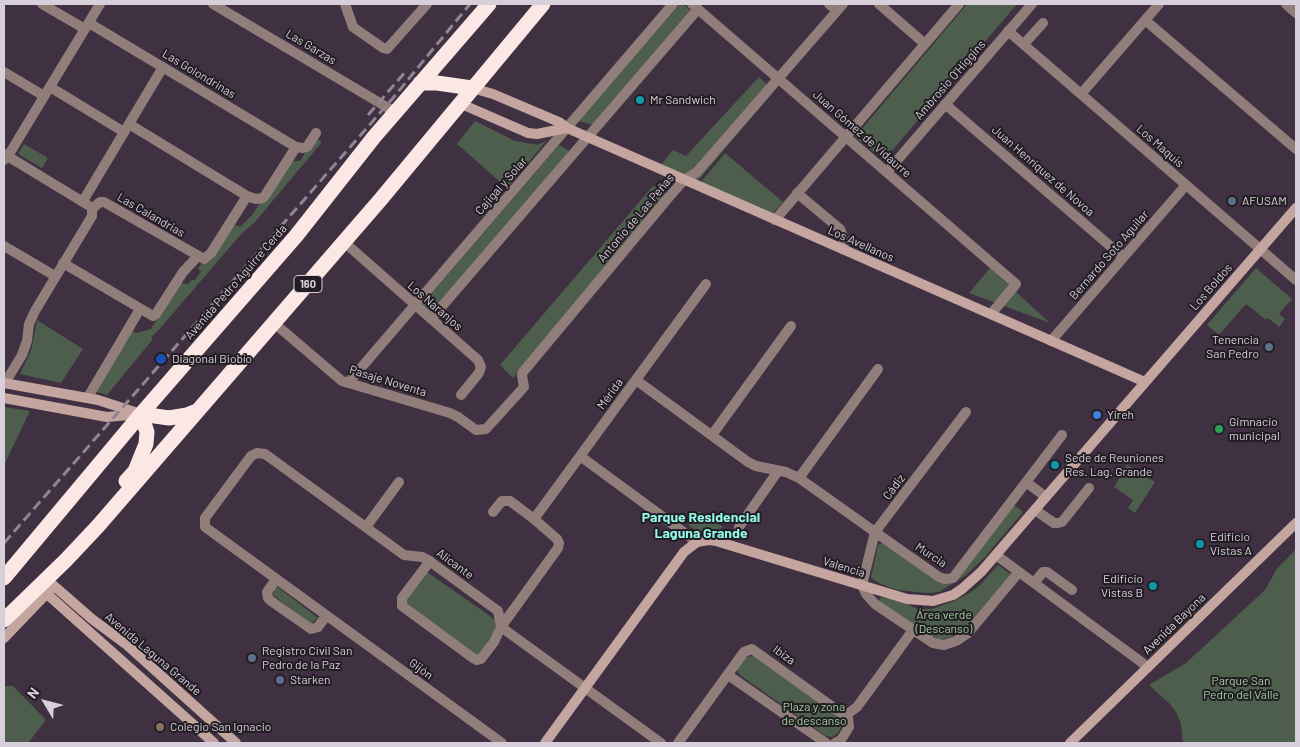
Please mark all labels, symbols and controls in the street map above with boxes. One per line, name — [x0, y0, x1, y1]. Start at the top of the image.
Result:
street label: Las Garzas — [283, 26, 339, 68]
street label: Ambrosio O'Higgins — [912, 37, 988, 123]
street label: Las Golondrinas — [160, 46, 238, 102]
street label: Juan Gómez de Vidaurre — [810, 87, 914, 181]
place label: Mr Sandwich — [650, 93, 716, 107]
marker: Mr Sandwich — [634, 94, 646, 106]
street label: Los Maquis — [1133, 121, 1187, 171]
street label: Juan Henríquez de Novoa — [989, 123, 1097, 219]
street label: Cajigal y Solar — [472, 154, 530, 218]
street label: Antonio de Las Peñas — [595, 171, 677, 265]
street label: Las Calandrias — [115, 190, 187, 240]
place label: AFUSAM — [1242, 194, 1287, 208]
marker: AFUSAM — [1226, 195, 1238, 207]
street label: Bernardo Soto Aguilar — [1066, 207, 1152, 303]
street label: Avenida Pedro Aguirre Cerda — [182, 222, 290, 342]
street label: Los Avellanos — [826, 223, 896, 265]
street label: Los Boldos — [1187, 261, 1235, 313]
road number: 160 — [294, 276, 322, 292]
street label: Los Naranjos — [405, 278, 465, 334]
place label: Tenencia San Pedro — [1206, 333, 1259, 361]
marker: Tenencia San Pedro — [1263, 341, 1275, 353]
marker: Diagonal Biobío — [154, 352, 168, 366]
place label: Diagonal Biobío — [172, 352, 252, 366]
street label: Pasaje Noventa — [348, 362, 428, 400]
street label: Mérida — [594, 376, 626, 412]
place label: Yireh — [1107, 408, 1134, 422]
marker: Yireh — [1091, 409, 1103, 421]
place label: Gimnacio municipal — [1229, 415, 1280, 443]
marker: Gimnacio municipal — [1213, 423, 1225, 435]
place label: Sede de Reuniones Res. Lag. Grande — [1065, 451, 1164, 479]
marker: Sede de Reuniones Res. Lag. Grande — [1049, 459, 1061, 471]
street label: Cádiz — [880, 471, 908, 503]
district label: Parque Residencial Laguna Grande — [642, 509, 760, 542]
place label: Edificio Vistas A — [1210, 530, 1252, 558]
marker: Edificio Vistas A — [1194, 538, 1206, 550]
street label: Murcia — [913, 539, 949, 571]
street label: Alicante — [434, 546, 476, 582]
street label: Valencia — [821, 554, 867, 580]
place label: Edificio Vistas B — [1101, 572, 1143, 600]
marker: Edificio Vistas B — [1147, 580, 1159, 592]
street label: Avenida Bayona — [1140, 591, 1208, 657]
park label: Área verde (Descanso) — [916, 608, 972, 636]
street label: Avenida Laguna Grande — [102, 609, 204, 699]
street label: Ibiza — [770, 642, 798, 668]
place label: Registro Civil San Pedro de la Paz — [262, 644, 352, 672]
marker: Registro Civil San Pedro de la Paz — [246, 652, 258, 664]
street label: Gijón — [406, 655, 436, 683]
place label: Starken — [290, 673, 331, 687]
marker: Starken — [274, 674, 286, 686]
park label: Parque San Pedro del Valle — [1203, 674, 1279, 702]
north arrow — [20, 677, 70, 727]
text: N — [23, 684, 42, 702]
park label: Plaza y zona de descanso — [781, 700, 847, 728]
place label: Colegio San Ignacio — [170, 720, 271, 734]
marker: Colegio San Ignacio — [154, 721, 166, 733]

